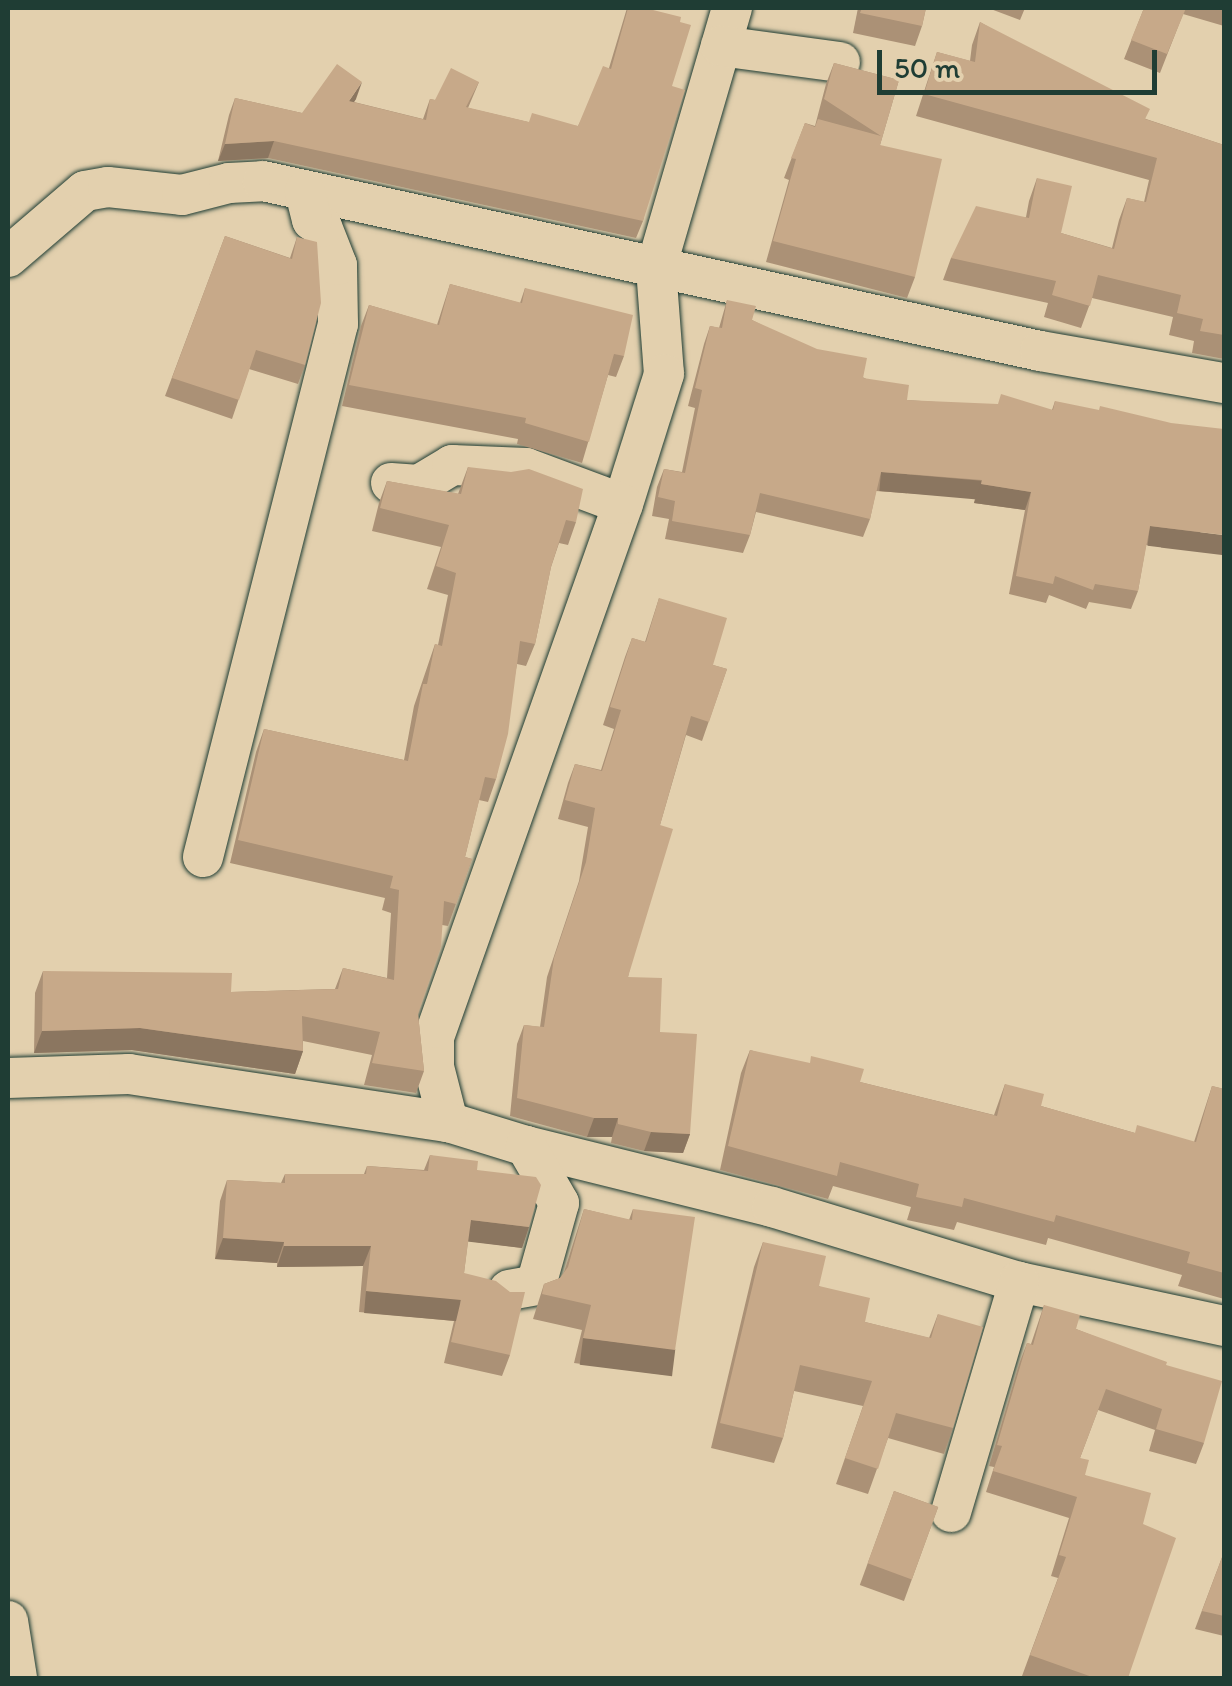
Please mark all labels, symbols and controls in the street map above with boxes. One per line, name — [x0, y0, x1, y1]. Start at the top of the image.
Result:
scale bar — [882, 30, 1162, 92]
text: 50 m — [894, 49, 960, 86]

